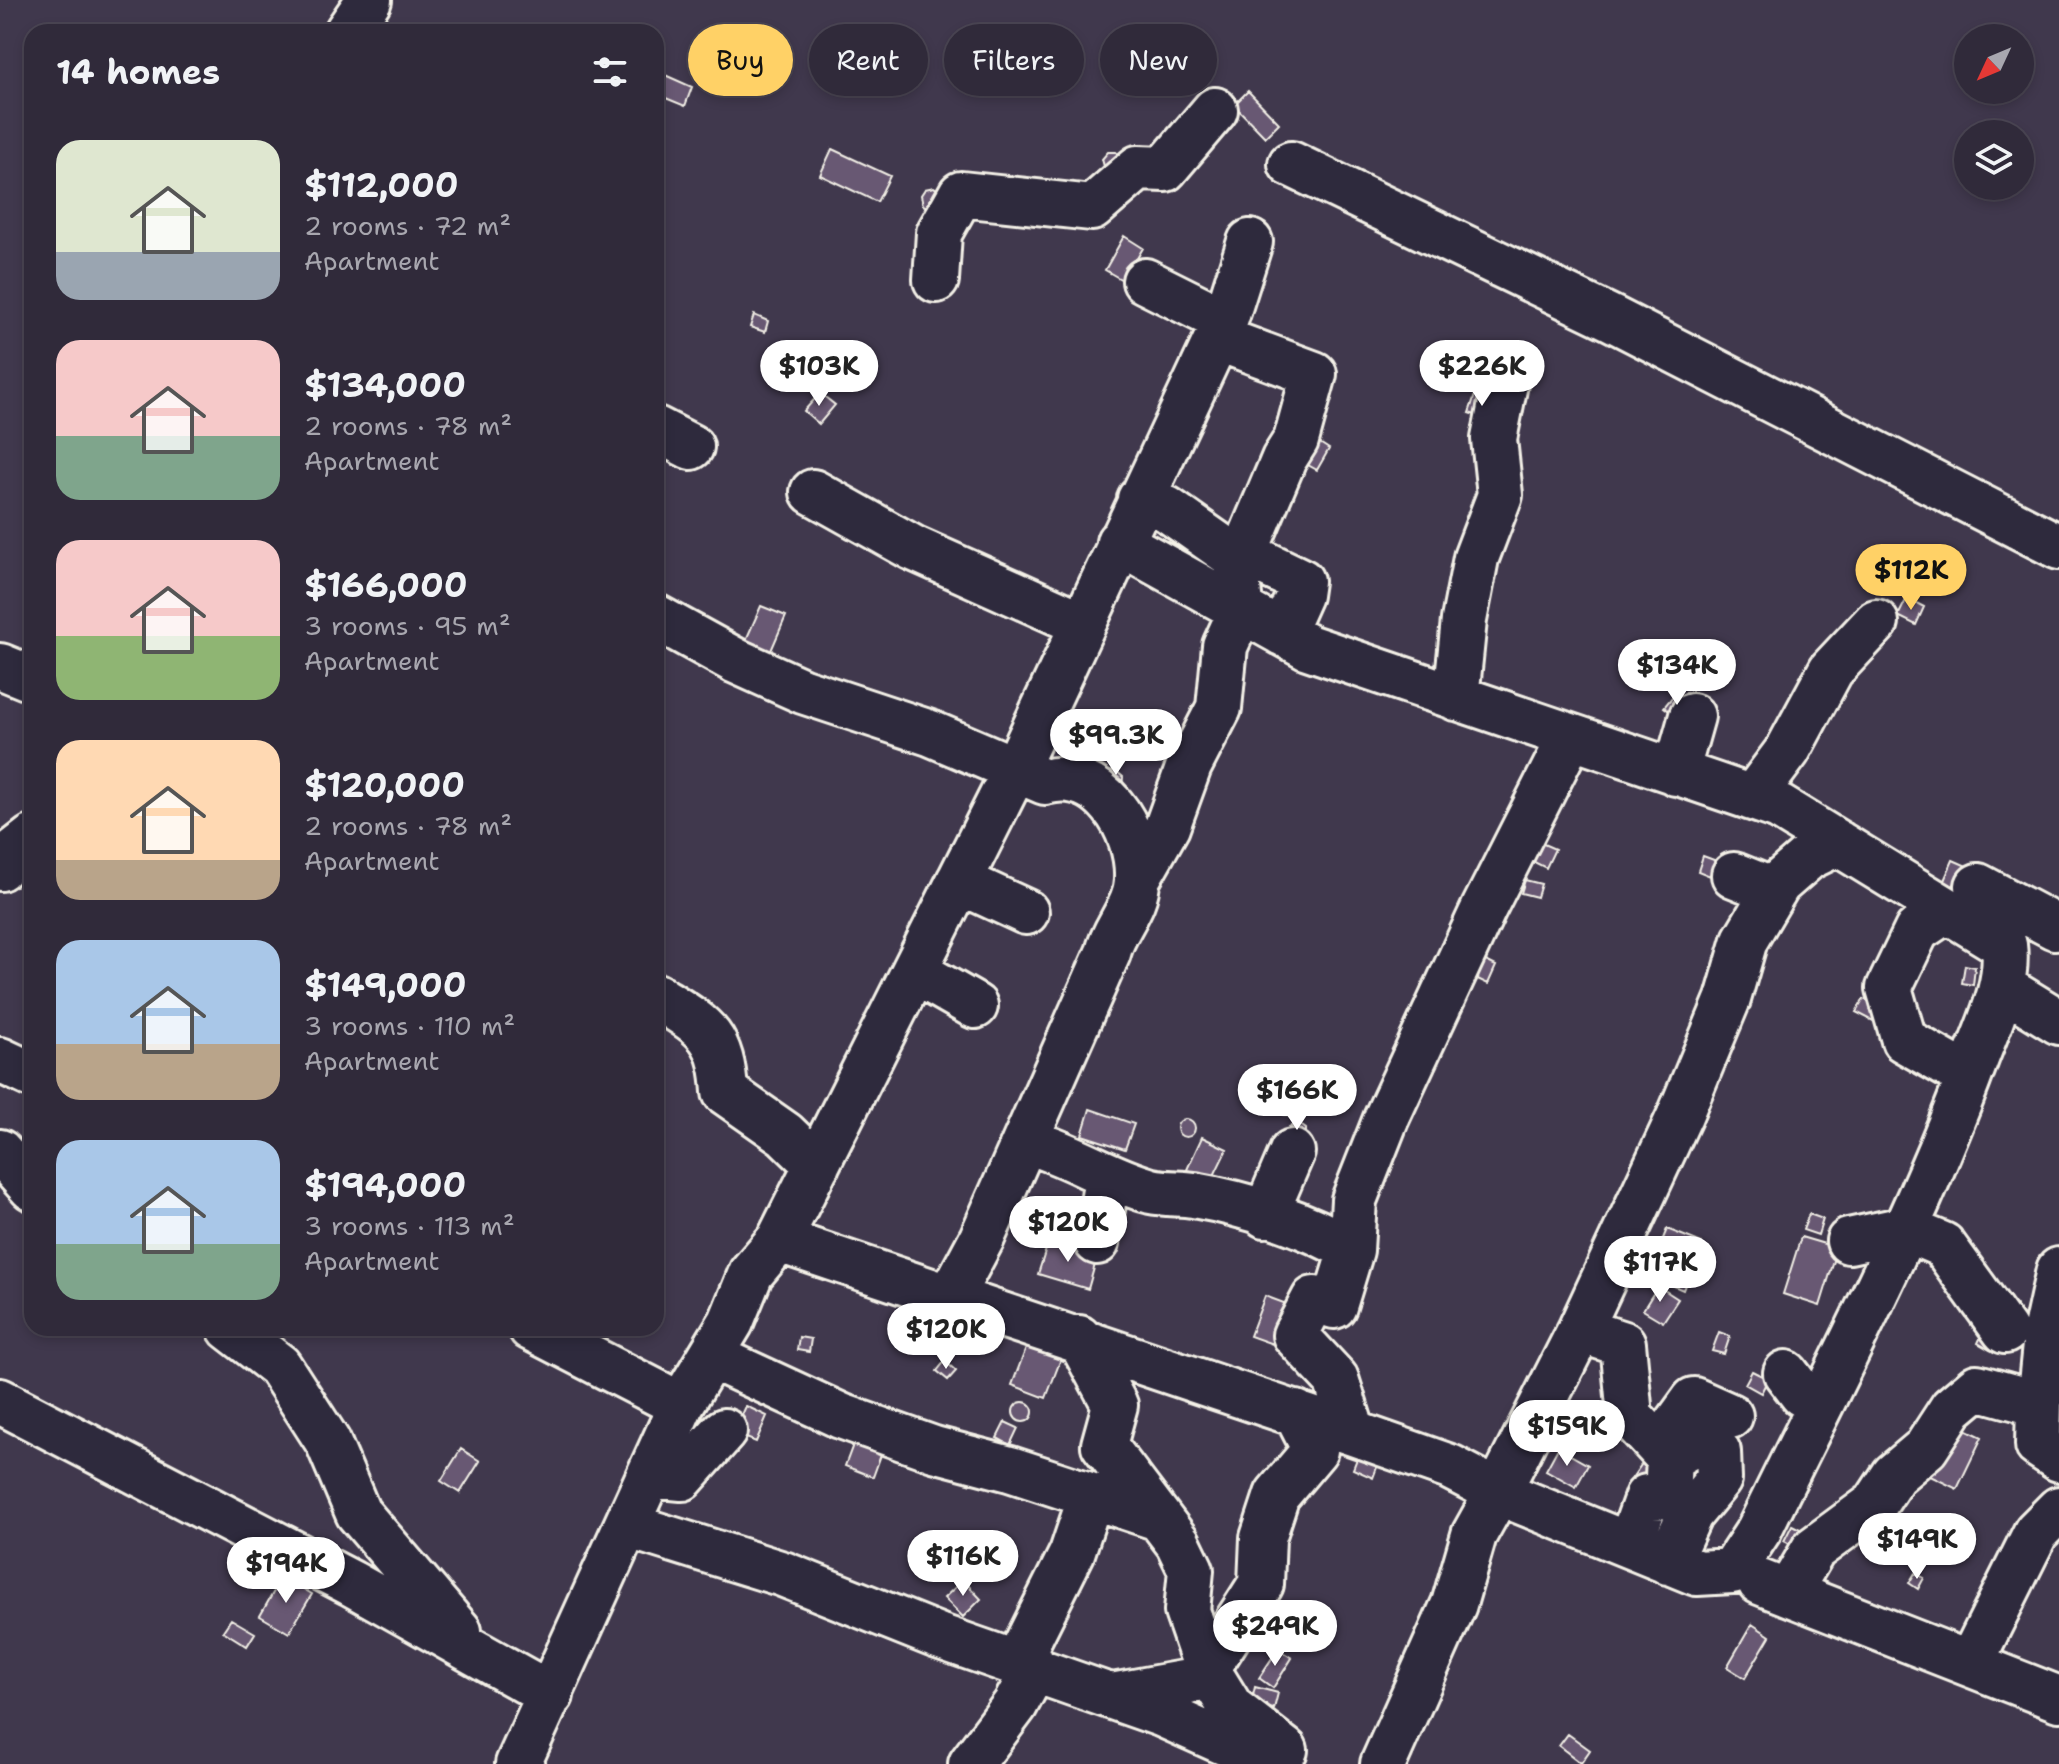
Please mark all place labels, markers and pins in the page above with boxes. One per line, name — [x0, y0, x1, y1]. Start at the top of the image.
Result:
pin: $103K — [763, 340, 875, 408]
pin: $226K — [1426, 340, 1538, 408]
pin: $112K — [1855, 544, 1967, 612]
pin: $134K — [1621, 639, 1733, 707]
pin: $99.3K — [1051, 709, 1181, 777]
pin: $166K — [1241, 1064, 1353, 1132]
pin: $120K — [1012, 1196, 1124, 1264]
pin: $117K — [1604, 1236, 1716, 1304]
pin: $120K — [890, 1303, 1002, 1371]
pin: $159K — [1511, 1400, 1623, 1468]
pin: $149K — [1861, 1513, 1973, 1581]
pin: $116K — [907, 1530, 1019, 1598]
pin: $194K — [230, 1537, 342, 1605]
pin: $249K — [1219, 1600, 1331, 1668]

